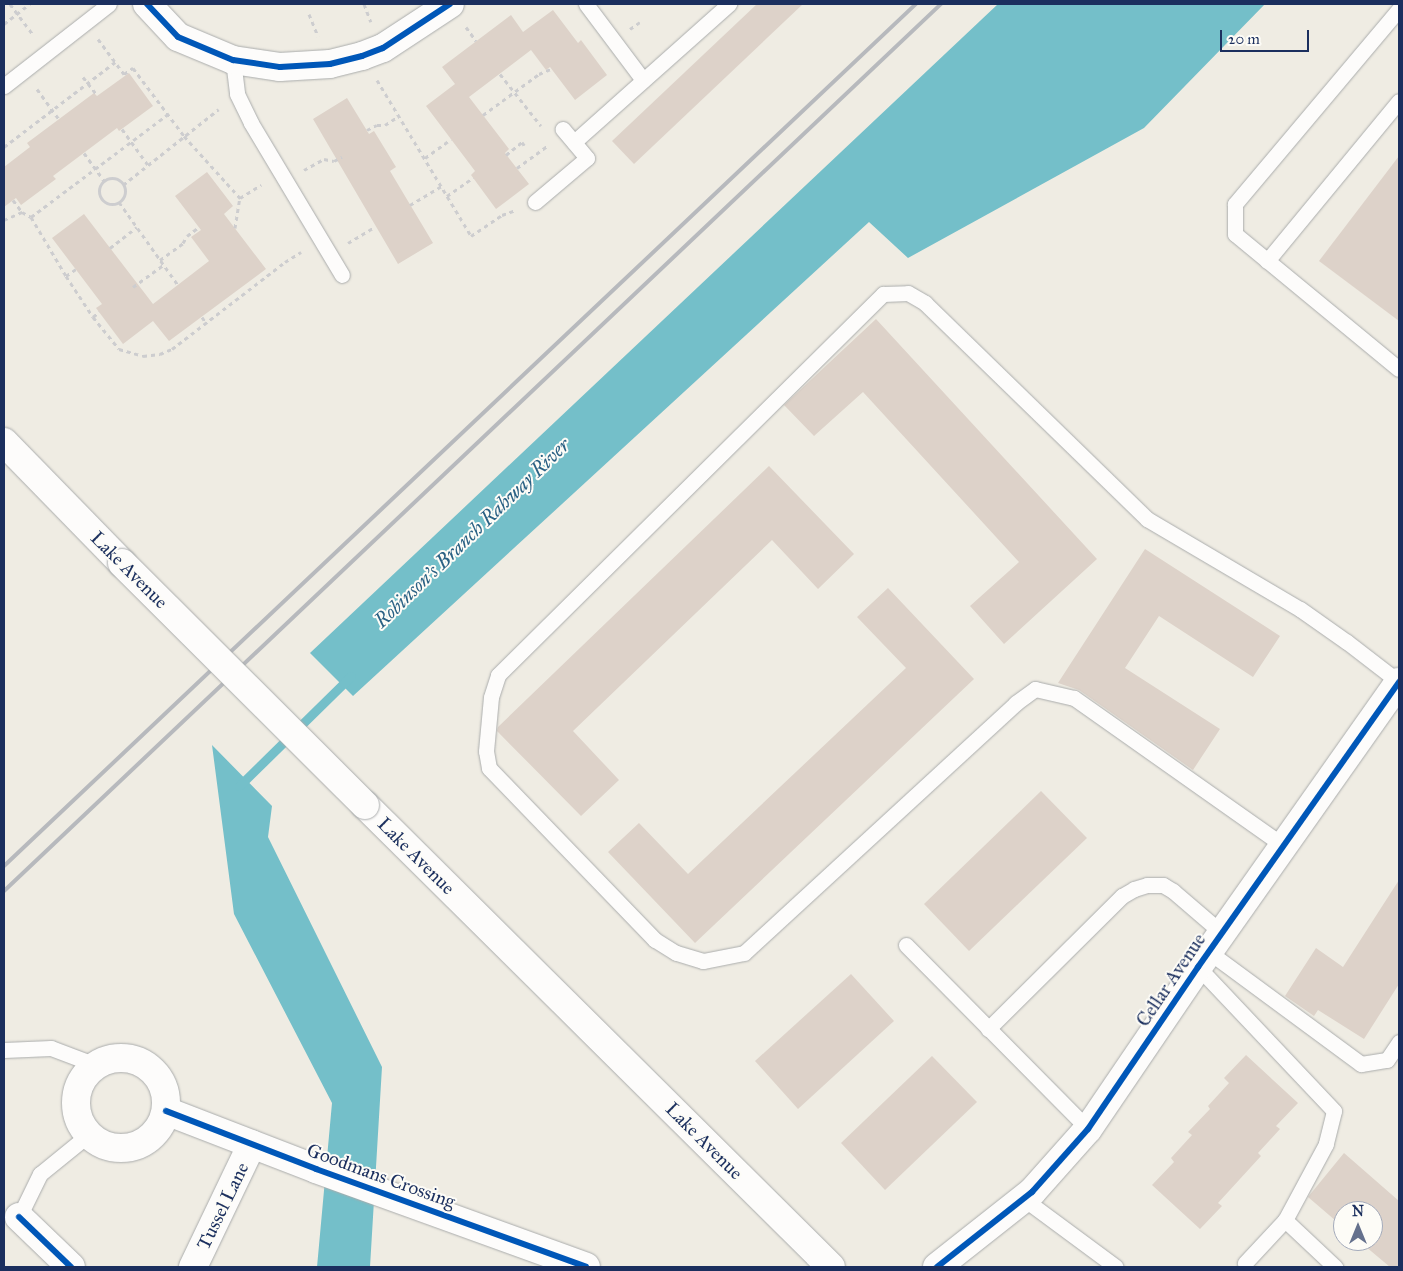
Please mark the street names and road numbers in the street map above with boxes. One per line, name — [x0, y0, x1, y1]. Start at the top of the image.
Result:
street label: Lake Avenue — [86, 527, 172, 613]
street label: Lake Avenue — [373, 813, 459, 899]
street label: Cellar Avenue — [1132, 929, 1210, 1031]
street label: Lake Avenue — [661, 1098, 747, 1184]
street label: Goodmans Crossing — [304, 1139, 458, 1213]
street label: Tussel Lane — [192, 1159, 254, 1253]

